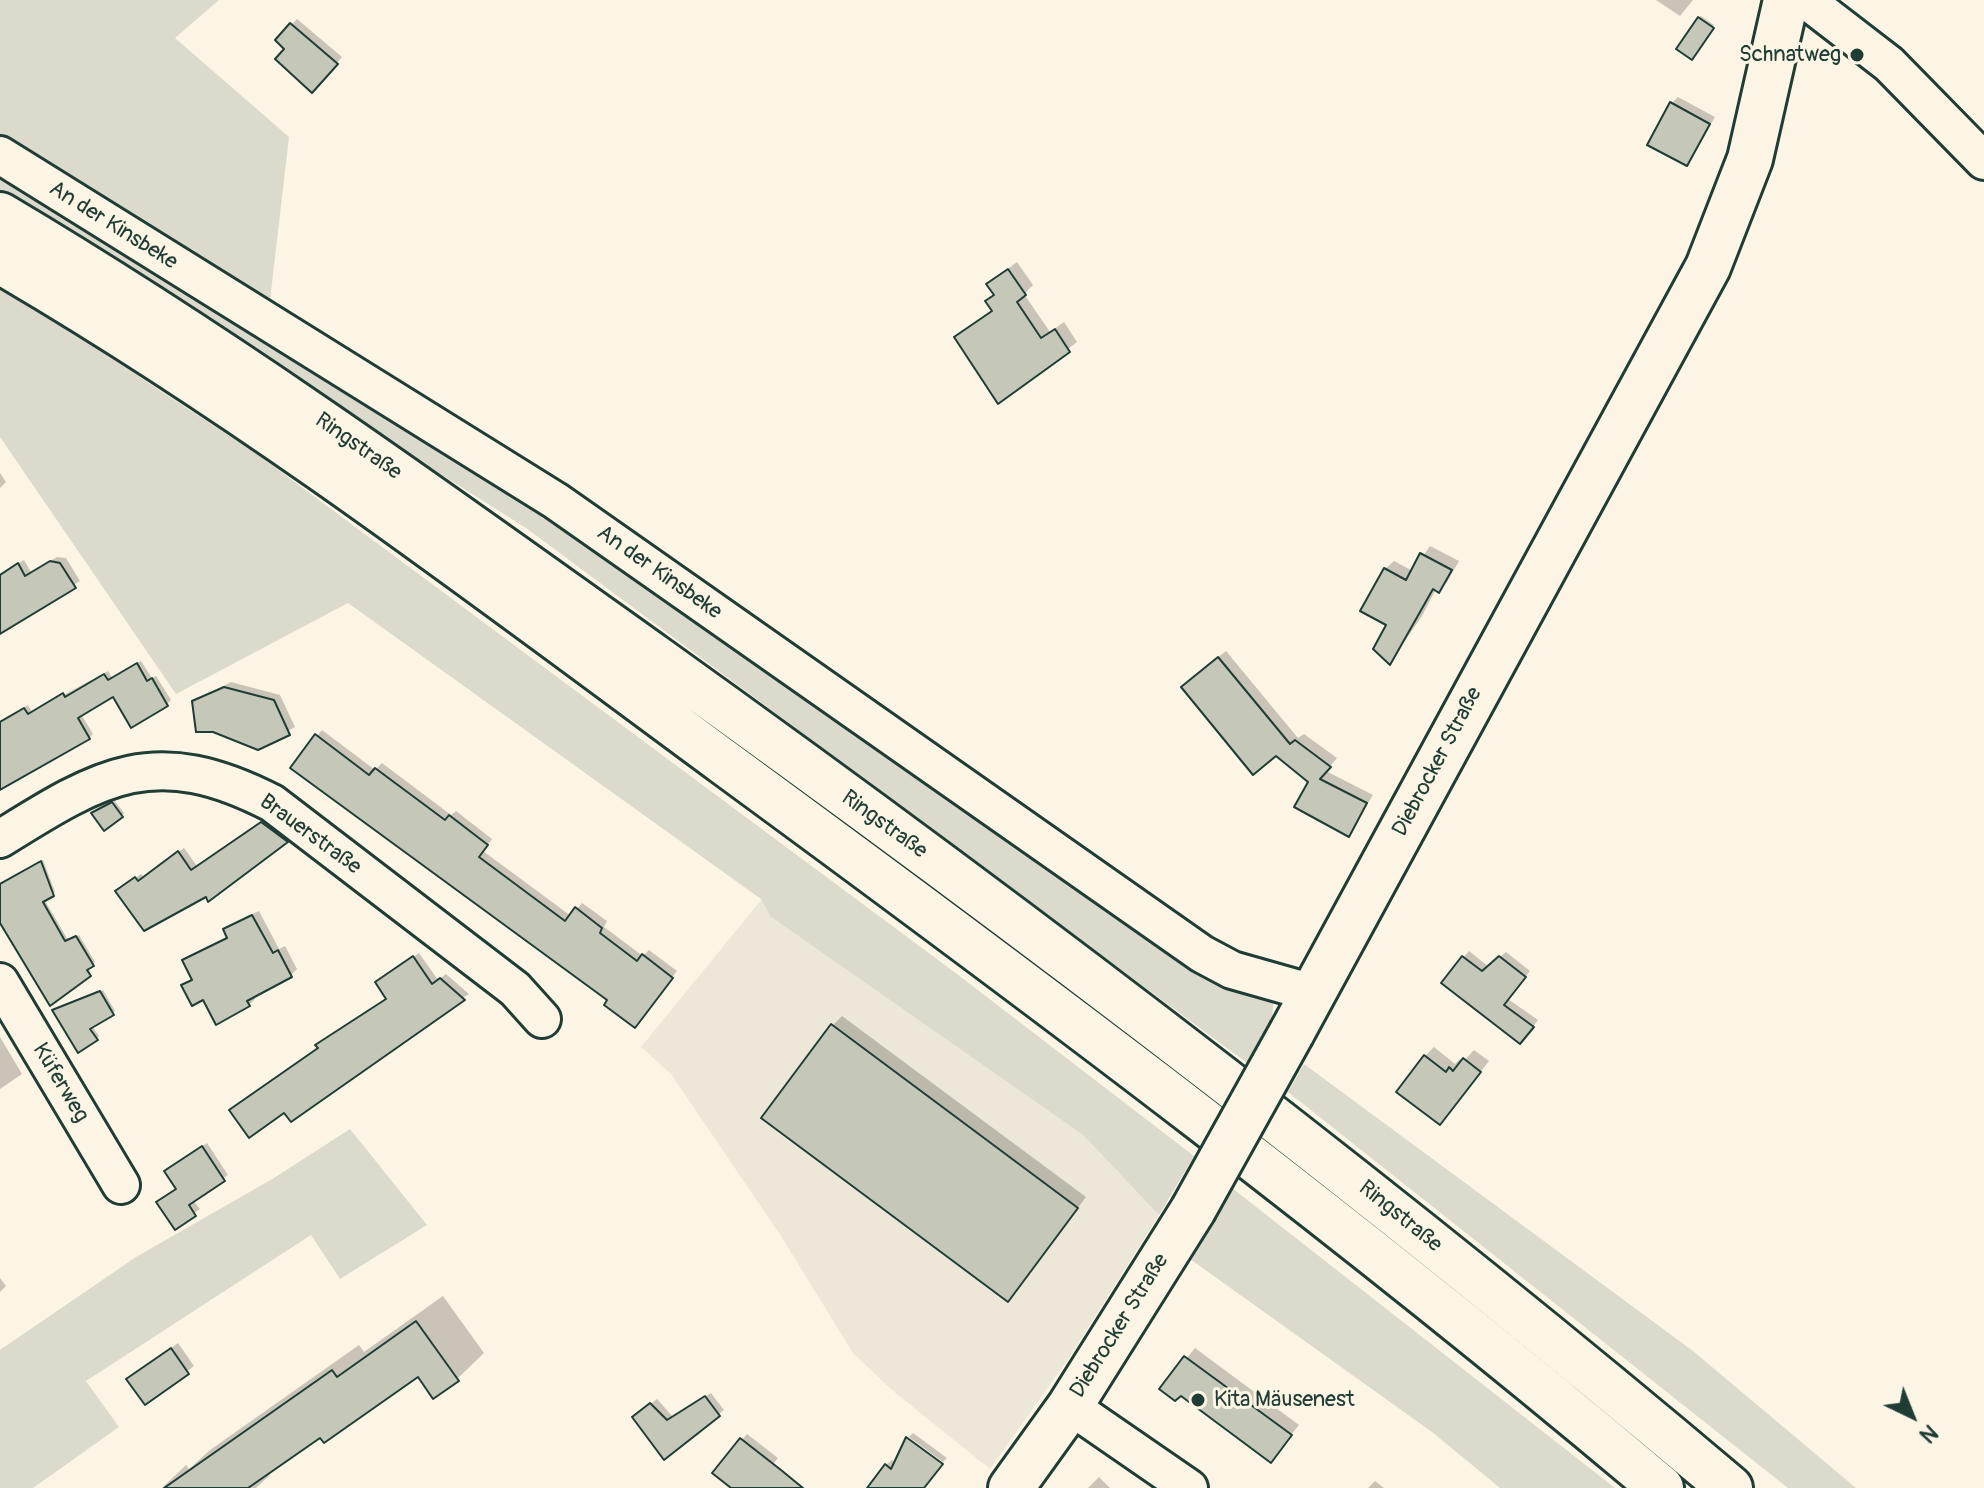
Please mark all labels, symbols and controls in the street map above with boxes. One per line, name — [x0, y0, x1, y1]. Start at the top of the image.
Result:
place label: Schnatweg — [1739, 42, 1841, 68]
marker: Schnatweg — [1848, 46, 1866, 64]
street label: An der Kinsbeke — [44, 176, 182, 276]
street label: Ringstraße — [310, 408, 406, 486]
street label: An der Kinsbeke — [591, 520, 727, 626]
street label: Diebrocker Straße — [1388, 683, 1488, 841]
street label: Ringstraße — [836, 785, 932, 865]
street label: Brauerstraße — [254, 789, 366, 881]
street label: Küferweg — [26, 1039, 94, 1127]
street label: Ringstraße — [1353, 1175, 1447, 1259]
street label: Diebrocker Straße — [1065, 1249, 1175, 1403]
north arrow — [1872, 1376, 1952, 1456]
place label: Kita Mäusenest — [1214, 1387, 1355, 1413]
marker: Kita Mäusenest — [1189, 1391, 1207, 1409]
text: N — [1913, 1418, 1943, 1449]

